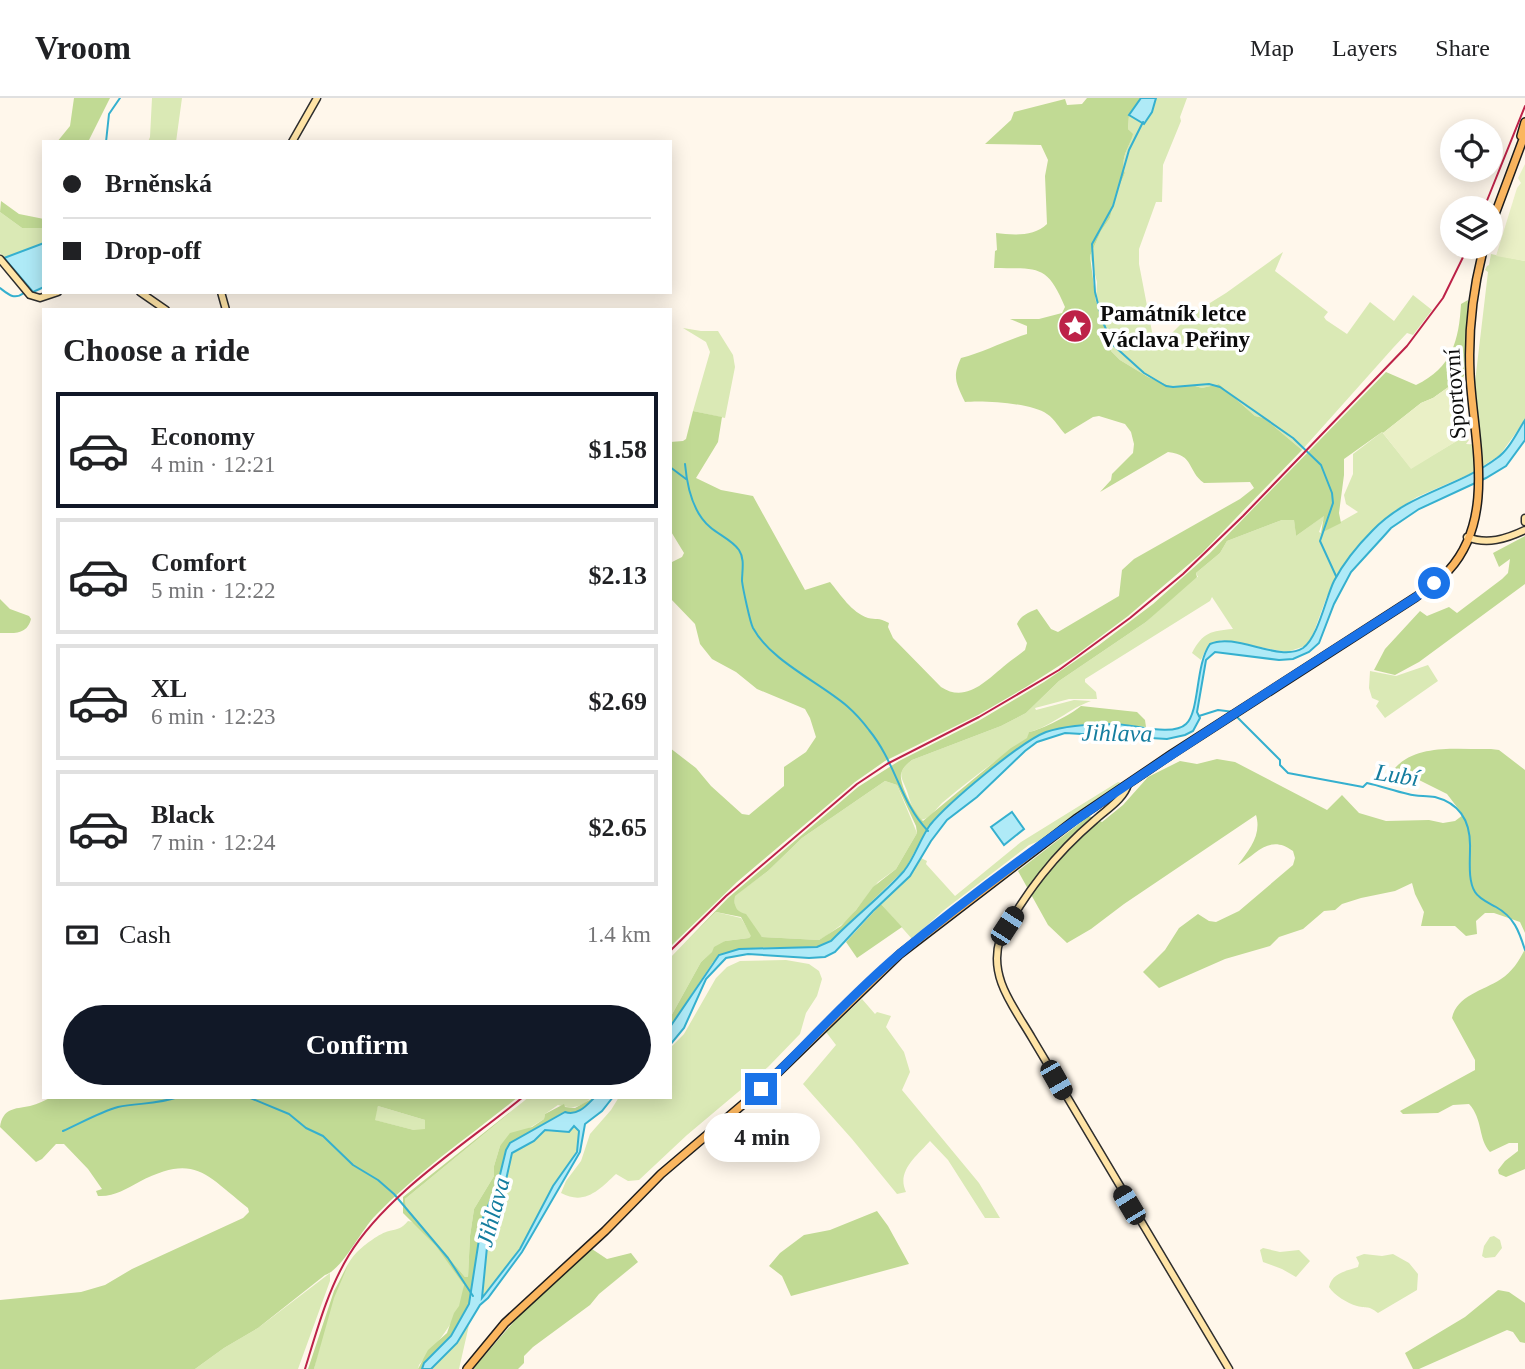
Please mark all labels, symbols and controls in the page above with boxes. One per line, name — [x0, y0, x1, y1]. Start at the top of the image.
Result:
text: Vroom — [35, 30, 131, 66]
text: Map — [1250, 35, 1294, 61]
text: Layers — [1332, 35, 1397, 61]
text: Share — [1435, 35, 1490, 61]
map controls — [1440, 119, 1503, 259]
button: locate — [1440, 119, 1503, 182]
text: Brněnská — [105, 169, 212, 198]
button: layers — [1440, 196, 1503, 259]
text: Drop-off — [105, 236, 201, 265]
place label: Památník letce Václava Peřiny — [1100, 301, 1251, 352]
place icon: Památník letce Václava Peřiny — [1056, 307, 1094, 345]
text: Choose a ride — [63, 332, 250, 368]
street label: Sportovní — [1439, 347, 1471, 440]
icon: car — [67, 419, 130, 482]
text: Economy — [151, 422, 255, 451]
text: $1.58 — [589, 435, 647, 464]
text: 4 min · 12:21 — [151, 452, 276, 477]
icon: car — [67, 545, 130, 608]
text: Comfort — [151, 548, 246, 577]
text: $2.13 — [589, 561, 647, 590]
route start — [1418, 567, 1450, 599]
text: 5 min · 12:22 — [151, 578, 276, 603]
icon: car — [67, 671, 130, 734]
text: XL — [151, 674, 187, 703]
text: $2.69 — [589, 687, 647, 716]
text: 6 min · 12:23 — [151, 704, 276, 729]
water label: Jihlava — [1081, 719, 1153, 747]
water label: Lubí — [1372, 759, 1423, 792]
icon: car — [67, 797, 130, 860]
text: Black — [151, 800, 215, 829]
text: $2.65 — [589, 813, 647, 842]
text: 7 min · 12:24 — [151, 830, 276, 855]
car — [987, 903, 1028, 949]
icon: cash — [63, 916, 101, 954]
text: Cash — [119, 920, 171, 949]
text: 1.4 km — [587, 922, 651, 947]
button: Confirm — [63, 1005, 651, 1085]
car — [1037, 1057, 1076, 1103]
route end — [745, 1073, 777, 1105]
callout: 4 min — [703, 1114, 819, 1162]
text: 4 min — [734, 1125, 790, 1150]
water label: Jihlava — [471, 1175, 515, 1249]
car — [1110, 1182, 1149, 1228]

